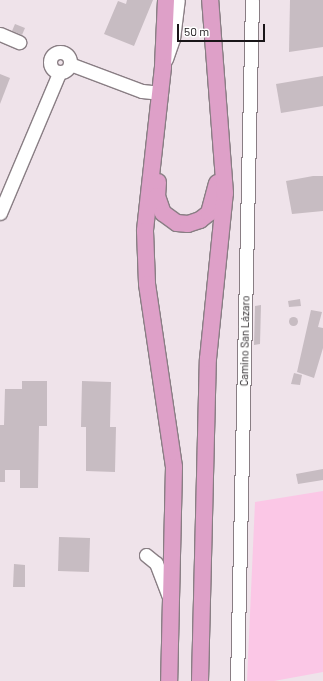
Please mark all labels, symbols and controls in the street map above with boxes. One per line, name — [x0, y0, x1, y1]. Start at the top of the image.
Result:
scale bar — [179, 16, 267, 42]
text: 50 m — [184, 24, 209, 38]
street label: Camino San Lázaro — [238, 296, 252, 386]

